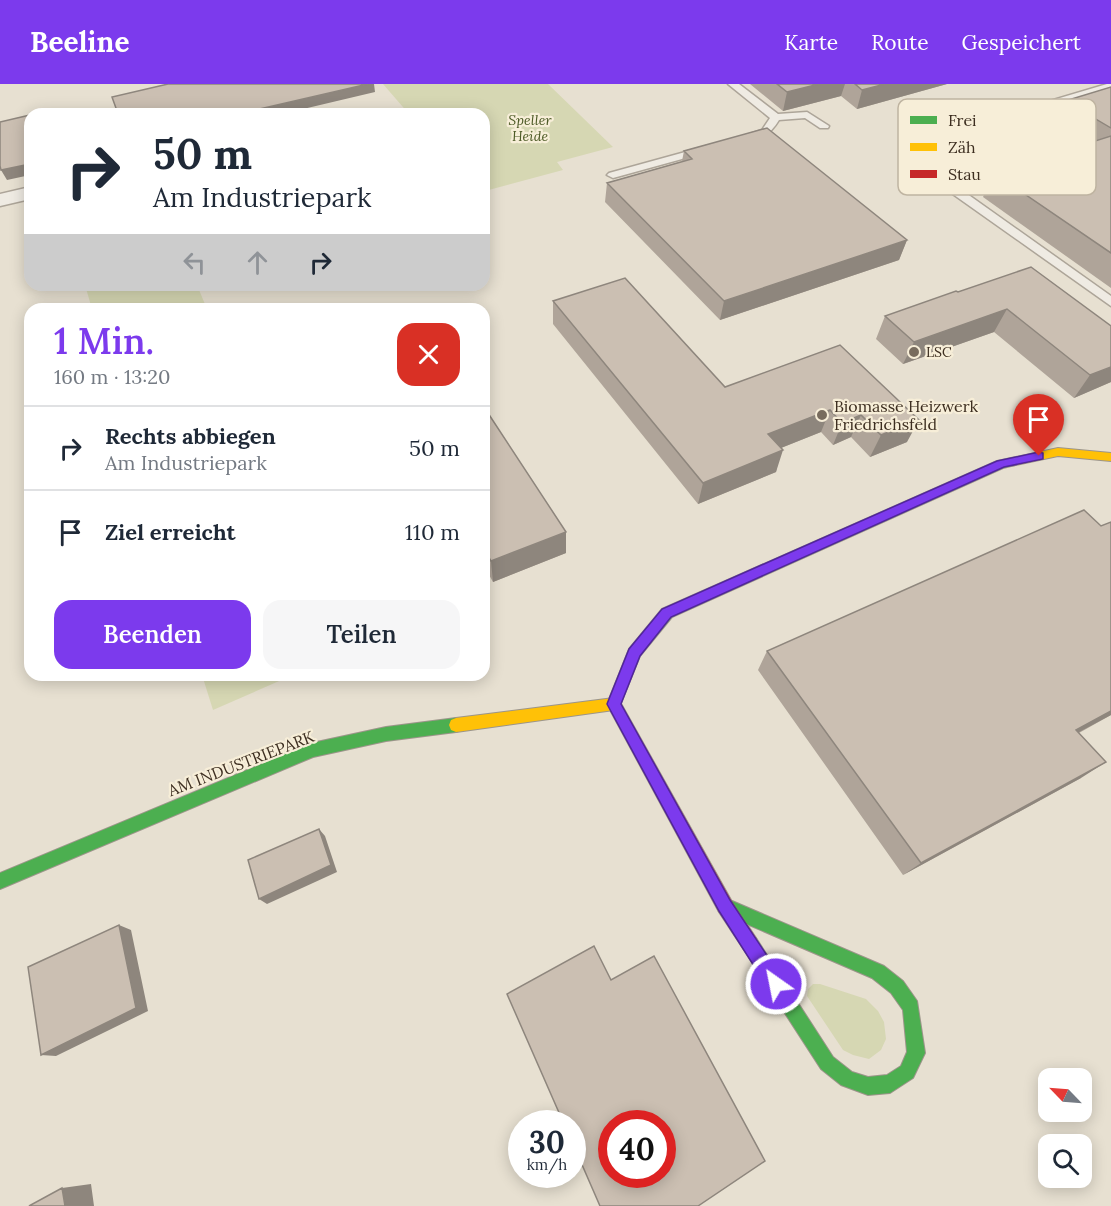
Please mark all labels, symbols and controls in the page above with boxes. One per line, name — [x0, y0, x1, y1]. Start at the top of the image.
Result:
text: Beeline — [30, 24, 129, 60]
text: Karte — [784, 29, 838, 56]
text: Route — [871, 29, 929, 56]
text: Gespeichert — [962, 29, 1081, 56]
legend — [898, 99, 1096, 195]
text: Frei — [948, 110, 977, 130]
park label: Speller Heide — [508, 111, 552, 145]
text: 50 m — [153, 127, 252, 181]
icon: right — [54, 132, 132, 210]
text: Zäh — [948, 137, 976, 157]
text: Stau — [948, 164, 981, 184]
text: Am Industriepark — [153, 180, 372, 214]
icon: left — [178, 246, 211, 279]
icon: ahead — [241, 246, 274, 279]
icon: right — [304, 246, 337, 279]
text: 1 Min. — [54, 318, 154, 364]
button: close — [397, 323, 460, 386]
place label: LSC — [926, 343, 952, 361]
marker: LSC — [907, 345, 921, 359]
text: 160 m · 13:20 — [54, 364, 171, 389]
pin — [1013, 394, 1064, 456]
place label: Biomasse Heizwerk Friedrichsfeld — [834, 396, 979, 434]
icon: arrive — [1022, 403, 1055, 436]
marker: Biomasse Heizwerk Friedrichsfeld — [815, 408, 829, 422]
text: Rechts abbiegen — [105, 422, 276, 450]
icon: right — [54, 432, 87, 465]
text: 50 m — [409, 434, 460, 462]
text: Am Industriepark — [105, 450, 267, 475]
icon: arrive — [54, 516, 87, 549]
text: Ziel erreicht — [105, 518, 236, 546]
text: 110 m — [405, 518, 460, 546]
button: Beenden — [54, 600, 251, 669]
button: Teilen — [263, 600, 460, 669]
street label: AM INDUSTRIEPARK — [164, 726, 317, 800]
position arrow — [744, 952, 808, 1016]
north arrow — [1038, 1068, 1092, 1122]
map controls — [1038, 1068, 1092, 1188]
speed limit sign: 40 — [598, 1110, 676, 1188]
text: 30 — [529, 1123, 565, 1161]
button: search — [1038, 1134, 1092, 1188]
text: km/h — [527, 1155, 567, 1174]

